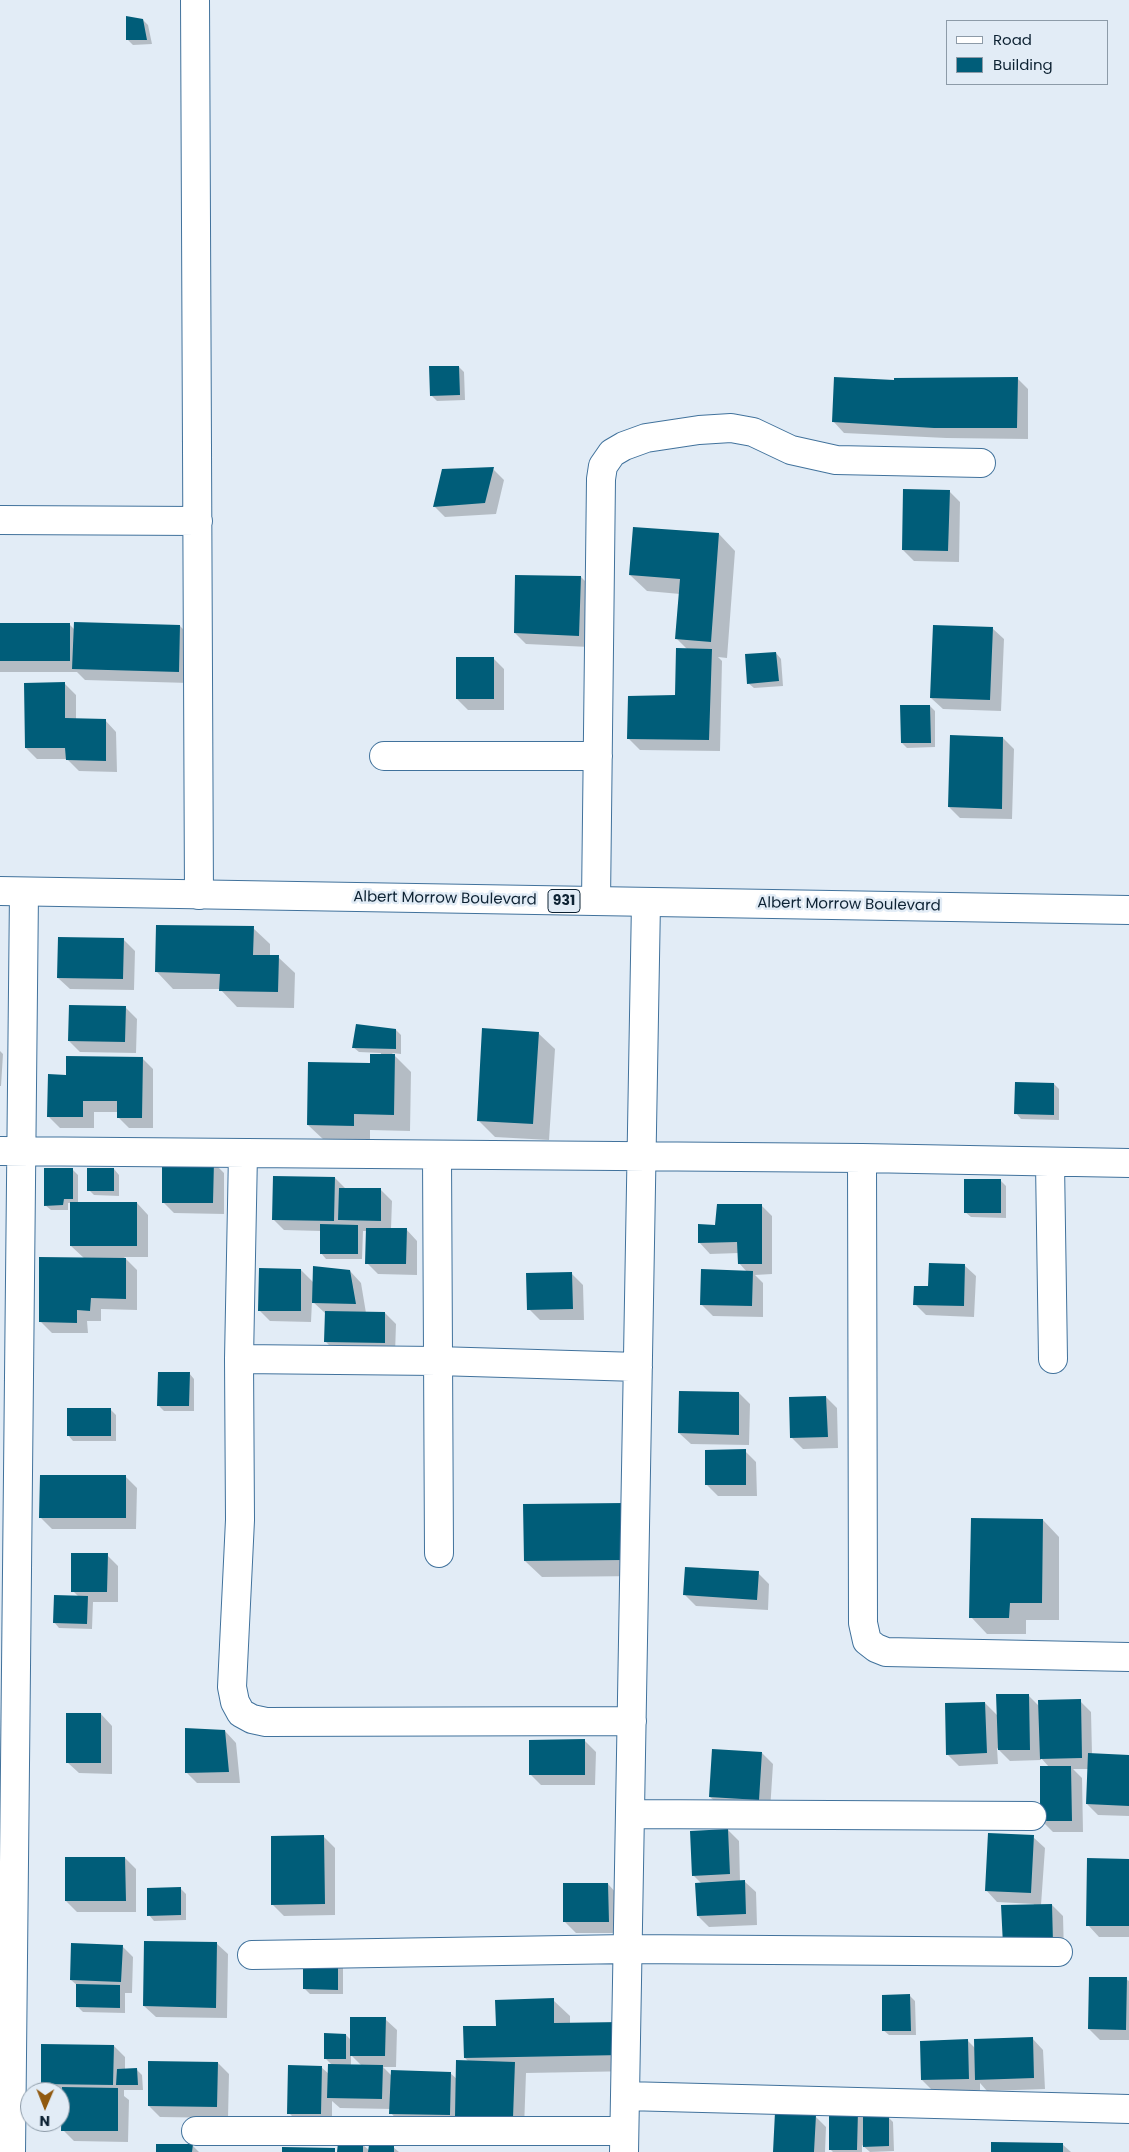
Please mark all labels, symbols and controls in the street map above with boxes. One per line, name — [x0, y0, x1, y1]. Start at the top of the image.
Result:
legend — [946, 20, 1109, 85]
text: Road — [993, 29, 1032, 50]
text: Building — [993, 54, 1053, 75]
street label: Albert Morrow Boulevard — [353, 888, 537, 910]
road number: 931 — [548, 889, 580, 912]
street label: Albert Morrow Boulevard — [757, 894, 941, 916]
north arrow — [20, 2082, 70, 2132]
text: N — [39, 2111, 50, 2131]

